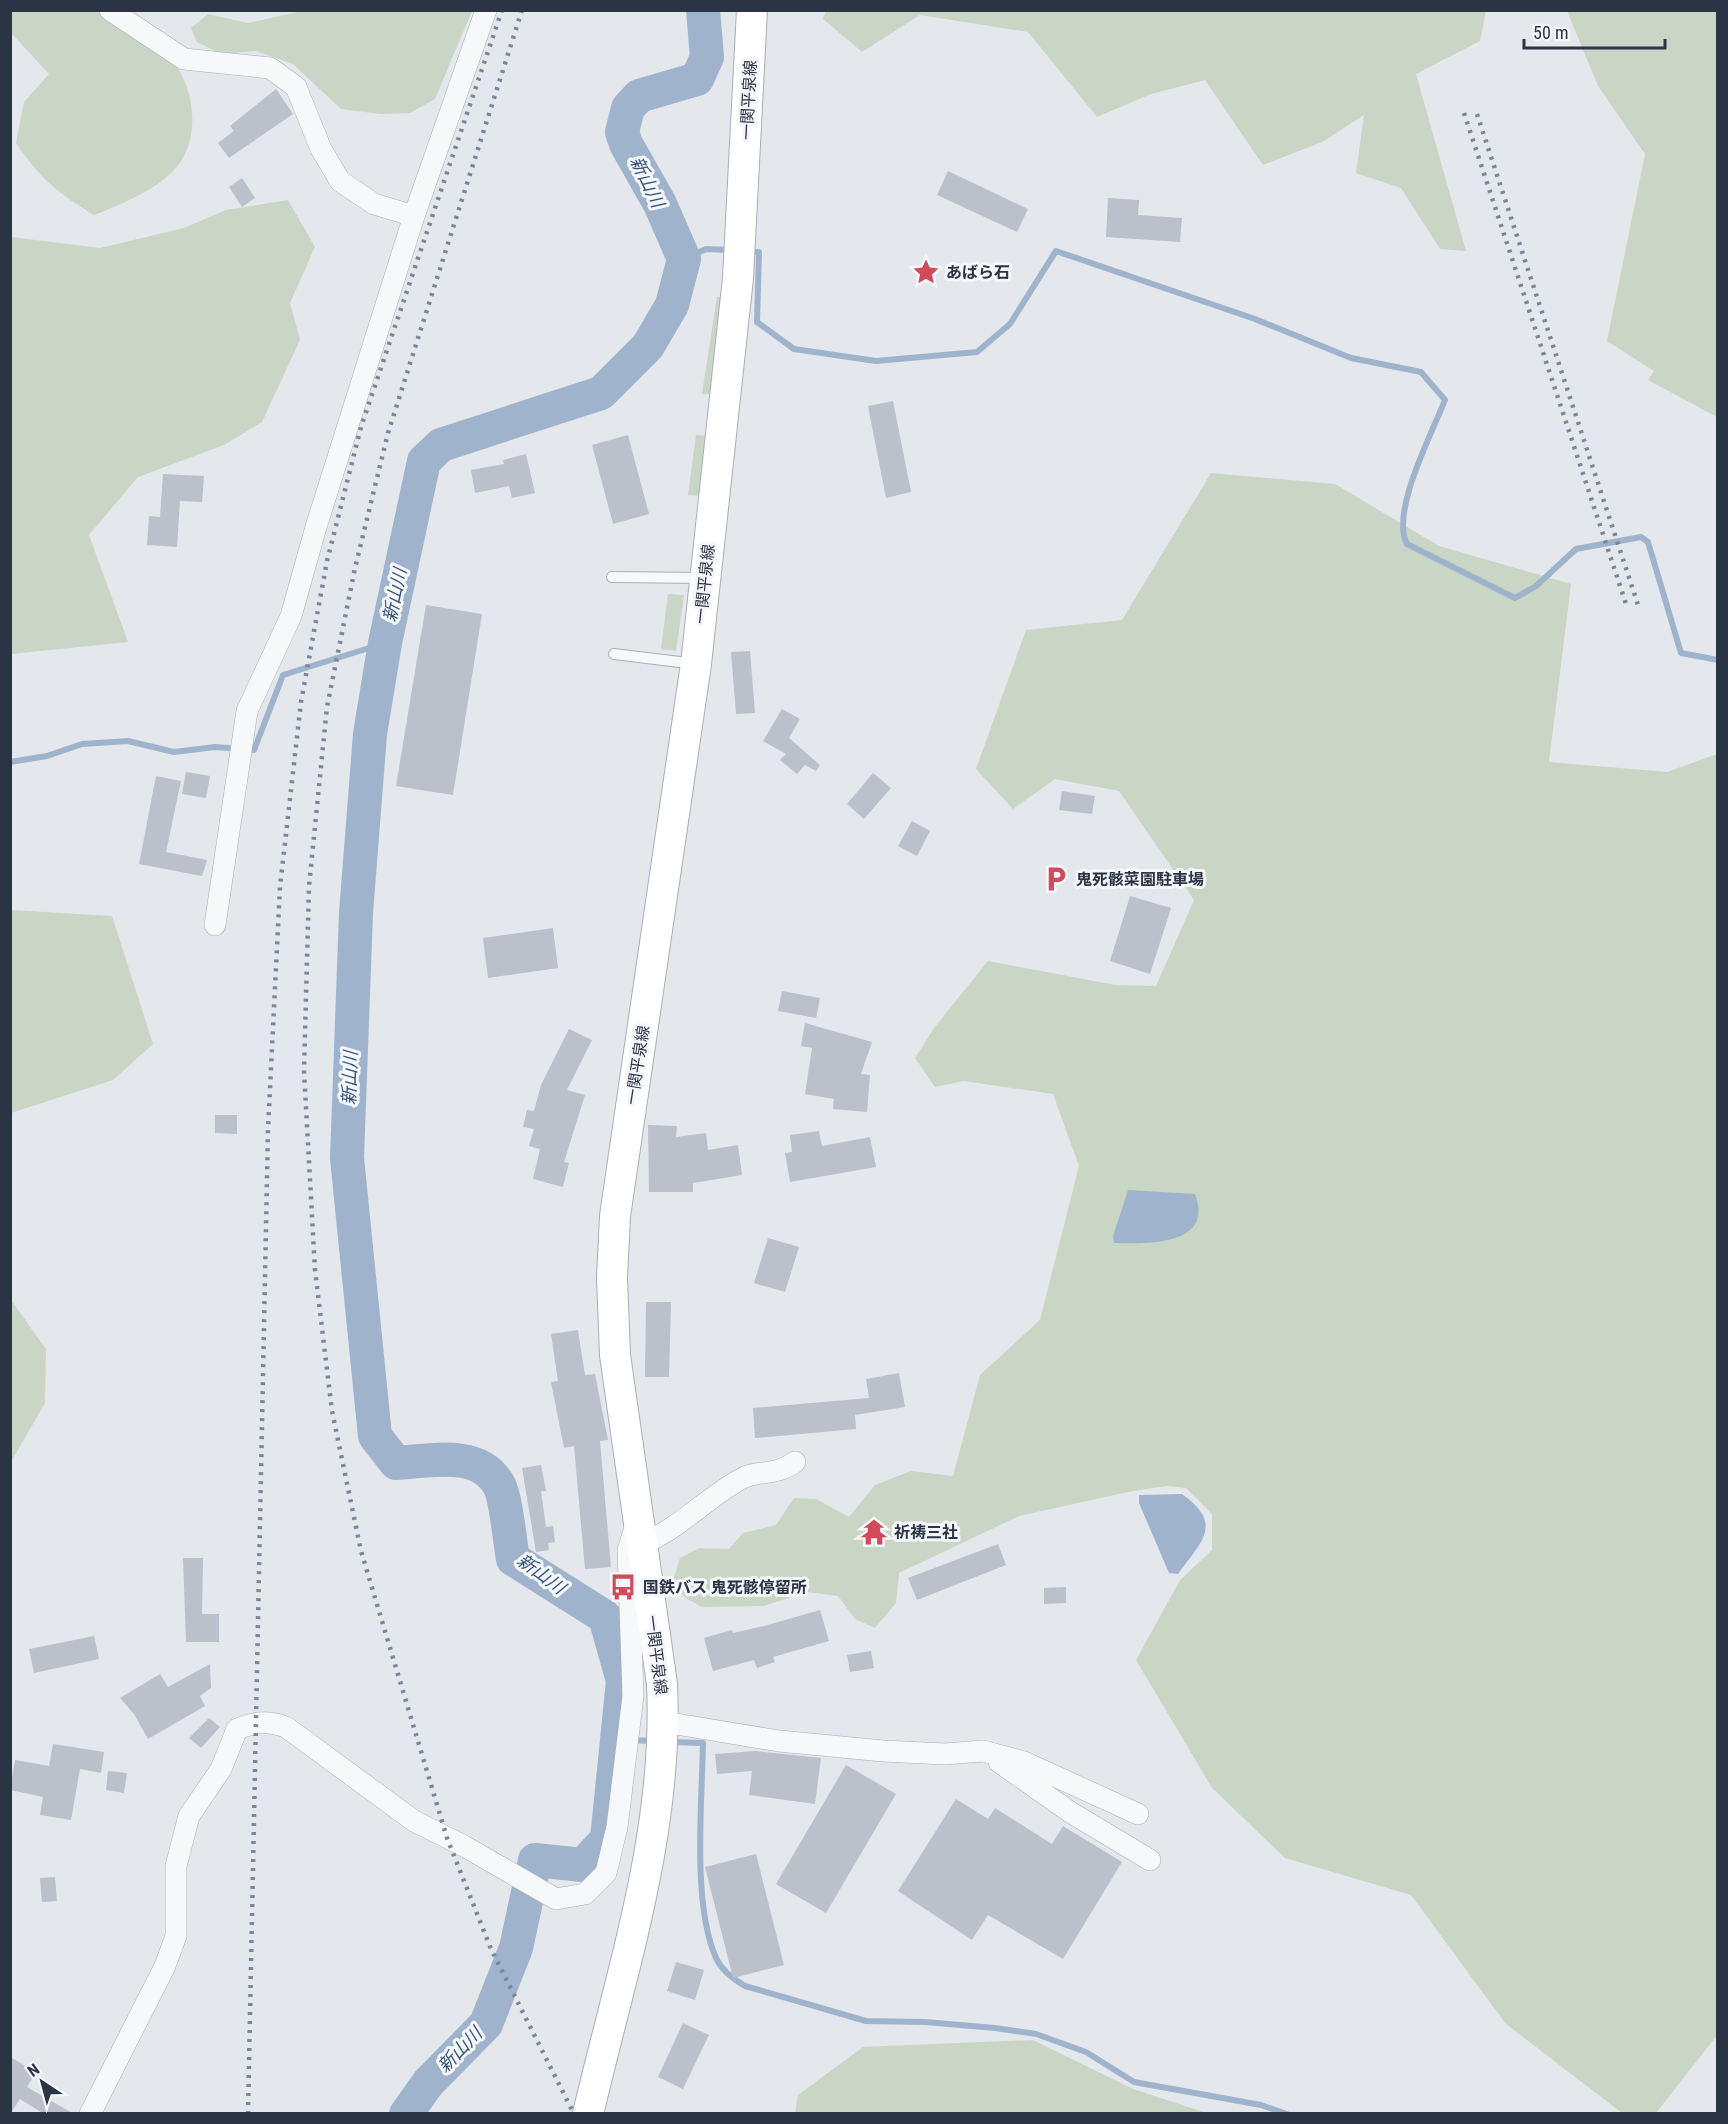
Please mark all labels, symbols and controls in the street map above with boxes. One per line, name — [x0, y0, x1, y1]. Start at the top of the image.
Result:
scale bar — [1524, 12, 1665, 50]
text: 50 m — [1533, 22, 1568, 43]
street label: 一関平泉線 — [737, 60, 760, 140]
water label: 新山川 — [626, 153, 670, 212]
place icon: あばら石 — [911, 257, 941, 287]
place label: あばら石 — [946, 263, 1010, 282]
street label: 一関平泉線 — [691, 543, 718, 625]
water label: 新山川 — [379, 564, 411, 623]
parking icon: 鬼死骸菜園駐車場 — [1041, 864, 1071, 894]
place label: 鬼死骸菜園駐車場 — [1076, 870, 1204, 889]
street label: 一関平泉線 — [622, 1024, 653, 1106]
water label: 新山川 — [338, 1049, 361, 1105]
temple icon: 祈祷三社 — [859, 1517, 889, 1547]
place label: 祈祷三社 — [894, 1523, 958, 1542]
water label: 新山川 — [513, 1549, 571, 1599]
bus stop icon: 国鉄バス 鬼死骸停留所 — [608, 1572, 638, 1602]
place label: 国鉄バス 鬼死骸停留所 — [643, 1578, 807, 1597]
street label: 一関平泉線 — [642, 1614, 671, 1696]
water label: 新山川 — [433, 2021, 487, 2076]
north arrow — [12, 2052, 72, 2112]
text: N — [24, 2060, 43, 2081]

